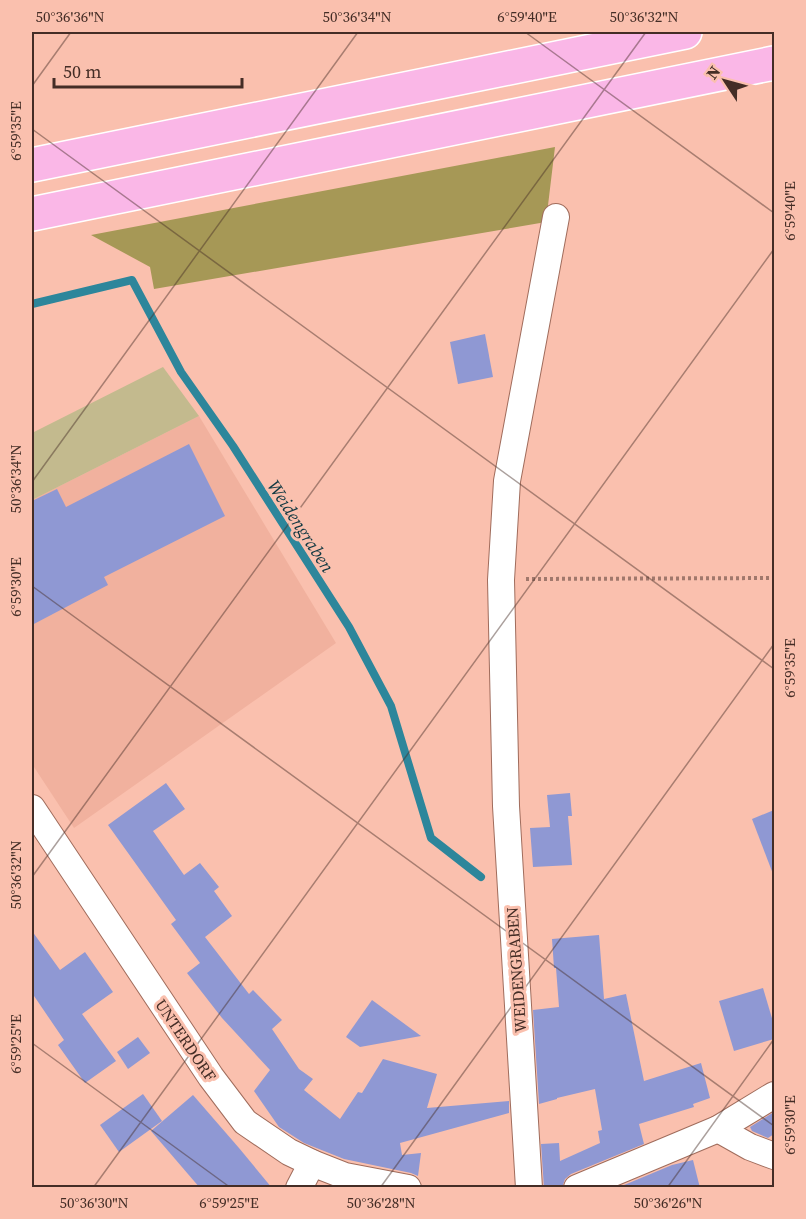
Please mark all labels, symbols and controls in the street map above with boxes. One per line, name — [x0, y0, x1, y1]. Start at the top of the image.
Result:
text: 50°36'36"N — [35, 6, 105, 27]
text: 50°36'34"N — [322, 6, 392, 27]
text: 6°59'40"E — [497, 6, 557, 27]
text: 50°36'32"N — [609, 6, 679, 27]
scale bar — [54, 51, 242, 89]
north arrow — [695, 51, 755, 111]
text: 50 m — [63, 59, 101, 84]
text: N — [701, 61, 725, 83]
text: 6°59'35"E — [5, 101, 26, 161]
text: 6°59'40"E — [779, 181, 800, 241]
text: 50°36'34"N — [5, 444, 26, 514]
water label: Weidengraben — [262, 475, 340, 577]
text: 6°59'30"E — [5, 557, 26, 617]
text: 6°59'35"E — [779, 638, 800, 698]
text: 50°36'32"N — [5, 840, 26, 910]
street label: WEIDENGRABEN — [501, 906, 531, 1034]
street label: UNTERDORF — [150, 994, 222, 1086]
text: 6°59'25"E — [5, 1014, 26, 1074]
text: 6°59'30"E — [779, 1095, 800, 1155]
text: 50°36'30"N — [59, 1192, 129, 1213]
text: 6°59'25"E — [199, 1192, 259, 1213]
text: 50°36'28"N — [346, 1192, 416, 1213]
text: 50°36'26"N — [633, 1192, 703, 1213]

